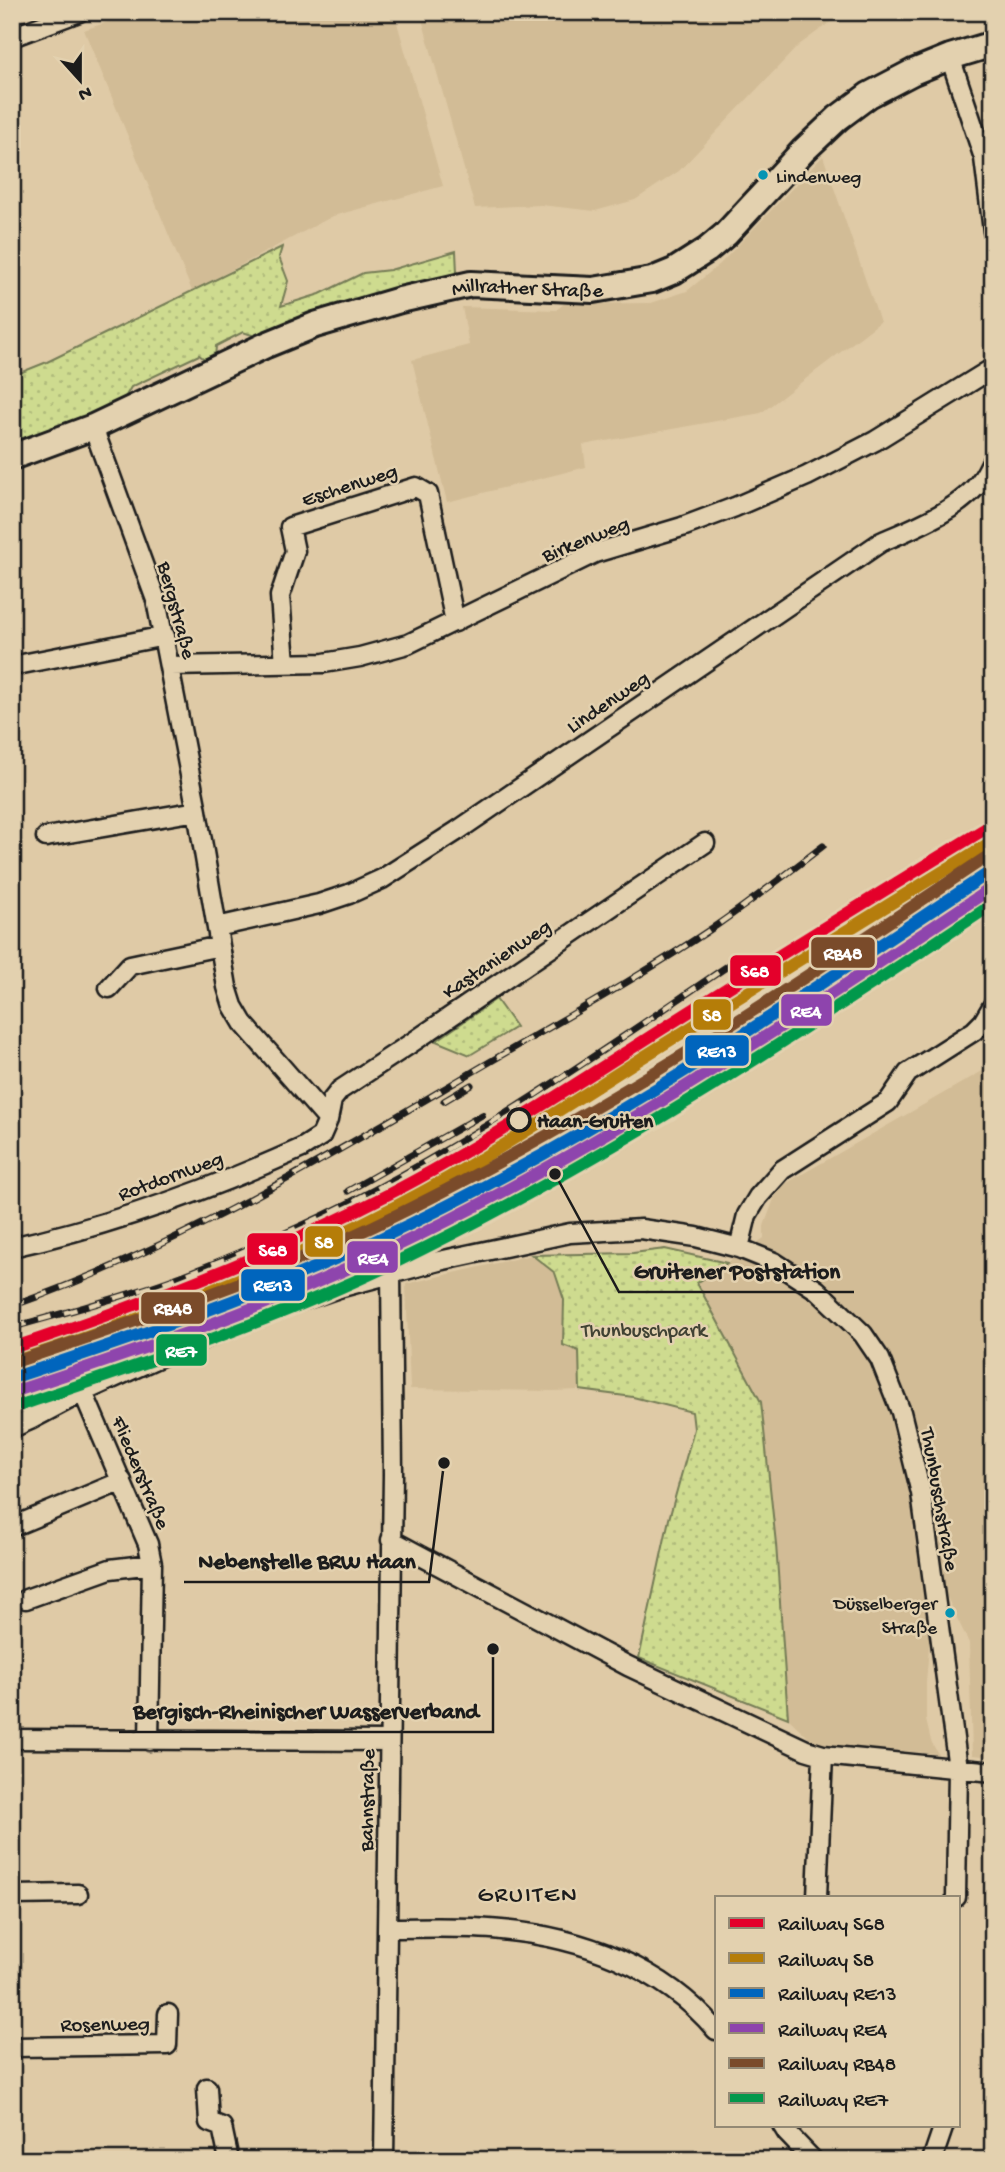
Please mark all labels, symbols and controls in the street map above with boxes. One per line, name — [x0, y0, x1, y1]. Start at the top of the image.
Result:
north arrow — [46, 46, 116, 116]
text: N — [75, 80, 95, 106]
place label: Lindenweg — [776, 167, 862, 190]
marker: Lindenweg — [756, 168, 770, 182]
street label: Millrather Straße — [450, 275, 606, 306]
street label: Eschenweg — [299, 460, 401, 515]
street label: Birkenweg — [538, 512, 634, 570]
street label: Bergstraße — [149, 558, 200, 664]
street label: Lindenweg — [563, 667, 655, 741]
street label: Kastanienweg — [439, 915, 557, 1006]
line badge: RB48 — [810, 936, 876, 969]
text: RB48 — [822, 944, 863, 967]
line badge: S68 — [729, 954, 782, 987]
text: S68 — [741, 962, 770, 985]
line badge: RE4 — [780, 993, 833, 1027]
line badge: S8 — [692, 998, 732, 1031]
text: RE4 — [790, 1002, 822, 1025]
text: S8 — [702, 1006, 722, 1029]
line badge: RE13 — [684, 1034, 750, 1067]
text: RE13 — [696, 1042, 737, 1065]
marker: Haan-Gruiten — [507, 1108, 531, 1132]
place label: Haan-Gruiten — [537, 1111, 654, 1136]
street label: Rotdornweg — [115, 1148, 227, 1209]
line badge: S8 — [304, 1225, 344, 1258]
line badge: S68 — [246, 1232, 299, 1266]
text: S8 — [314, 1233, 334, 1256]
line badge: RE4 — [346, 1240, 399, 1274]
text: S68 — [259, 1241, 288, 1264]
callout: Gruitener Poststation — [619, 1248, 854, 1292]
text: RE4 — [357, 1249, 389, 1272]
text: Gruitener Poststation — [634, 1260, 841, 1287]
line badge: RE13 — [240, 1268, 306, 1302]
text: RE13 — [252, 1276, 293, 1299]
line badge: RB48 — [140, 1291, 206, 1325]
text: RB48 — [152, 1299, 193, 1322]
park label: Thunbuschpark — [580, 1320, 709, 1345]
line badge: RE7 — [155, 1333, 208, 1367]
text: RE7 — [164, 1342, 198, 1365]
street label: Fliederstraße — [103, 1412, 174, 1535]
street label: Thunbuschstraße — [912, 1425, 963, 1574]
callout: Nebenstelle BRW Haan — [184, 1538, 429, 1582]
text: Nebenstelle BRW Haan — [198, 1550, 417, 1577]
place label: Düsselberger Straße — [832, 1594, 939, 1641]
marker: Düsselberger Straße — [943, 1606, 957, 1620]
callout: Bergisch-Rheinischer Wasserverband — [119, 1688, 493, 1732]
text: Bergisch-Rheinischer Wasserverband — [132, 1700, 481, 1727]
street label: Bahnstraße — [356, 1747, 383, 1853]
district label: GRUITEN — [477, 1882, 579, 1911]
legend — [715, 1896, 960, 2126]
text: Railway S68 — [778, 1914, 885, 1939]
text: Railway S8 — [778, 1950, 874, 1975]
text: Railway RE13 — [778, 1984, 897, 2009]
street label: Rosenweg — [60, 2013, 150, 2040]
text: Railway RE4 — [778, 2020, 887, 2045]
text: Railway RB48 — [778, 2054, 896, 2079]
text: Railway RE7 — [778, 2090, 889, 2115]

